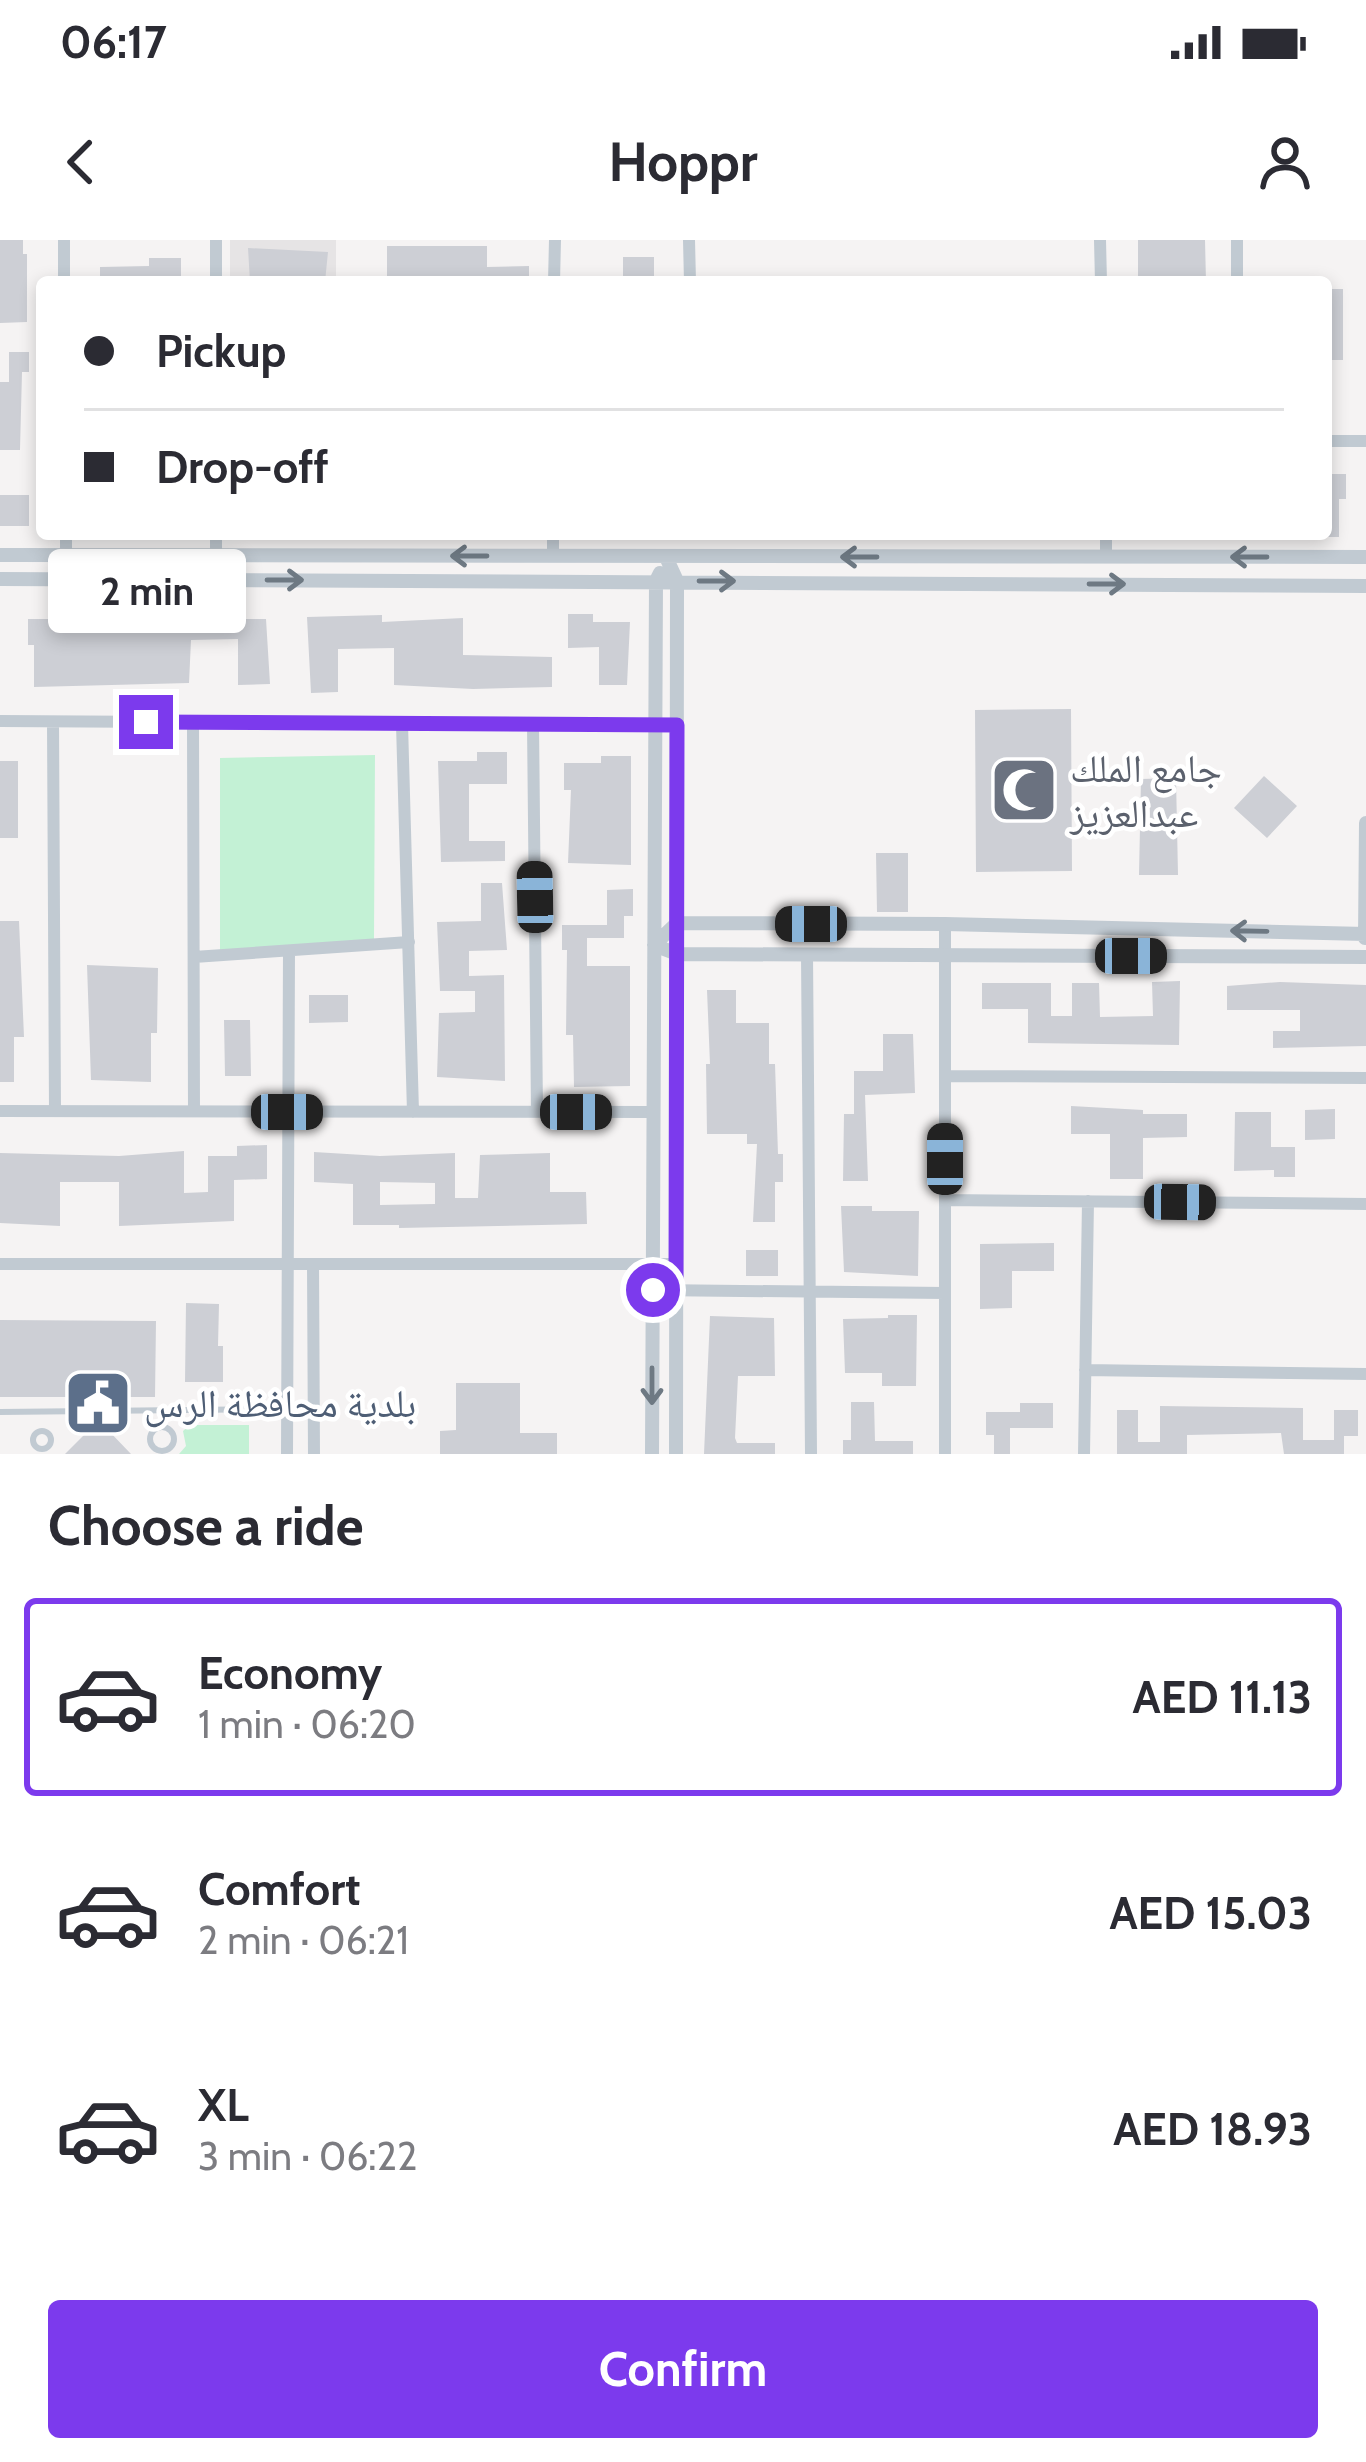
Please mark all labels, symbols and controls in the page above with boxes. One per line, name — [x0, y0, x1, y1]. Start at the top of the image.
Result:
text: 06:17 — [60, 15, 167, 69]
icon: back — [48, 129, 114, 195]
text: Hoppr — [608, 129, 758, 195]
icon: person — [1252, 129, 1318, 195]
text: Pickup — [156, 324, 286, 378]
text: Drop-off — [156, 440, 329, 494]
one-way arrow — [450, 545, 489, 567]
one-way arrow — [840, 546, 879, 568]
one-way arrow — [1230, 546, 1269, 568]
callout: 2 min — [47, 548, 245, 632]
text: 2 min — [100, 567, 194, 615]
one-way arrow — [265, 569, 304, 591]
one-way arrow — [697, 570, 736, 592]
one-way arrow — [1087, 573, 1126, 595]
route end — [119, 695, 173, 749]
place label: جامع الملك عبدالعزيز — [1069, 744, 1222, 837]
mosque icon: جامع الملك عبدالعزيز — [989, 755, 1059, 825]
car — [516, 861, 554, 933]
car — [775, 906, 847, 942]
one-way arrow — [1230, 920, 1269, 943]
car — [1095, 938, 1167, 974]
car — [251, 1094, 323, 1130]
car — [540, 1094, 612, 1130]
car — [927, 1123, 963, 1195]
car — [1144, 1183, 1216, 1221]
route start — [626, 1263, 680, 1317]
one-way arrow — [641, 1366, 664, 1405]
public building icon: بلدية محافظة الرس — [63, 1368, 133, 1438]
place label: بلدية محافظة الرس — [144, 1379, 416, 1428]
text: Choose a ride — [48, 1493, 363, 1559]
icon: car — [54, 1643, 162, 1751]
text: Economy — [198, 1646, 382, 1700]
text: AED 11.13 — [1133, 1670, 1312, 1724]
text: 1 min · 06:20 — [198, 1700, 416, 1748]
icon: car — [54, 1859, 162, 1967]
text: Comfort — [198, 1862, 361, 1916]
text: AED 15.03 — [1109, 1886, 1312, 1940]
text: 2 min · 06:21 — [198, 1916, 409, 1964]
icon: car — [54, 2075, 162, 2183]
text: XL — [198, 2078, 249, 2132]
text: AED 18.93 — [1113, 2102, 1312, 2156]
text: 3 min · 06:22 — [198, 2132, 417, 2180]
button: Confirm — [48, 2300, 1318, 2438]

